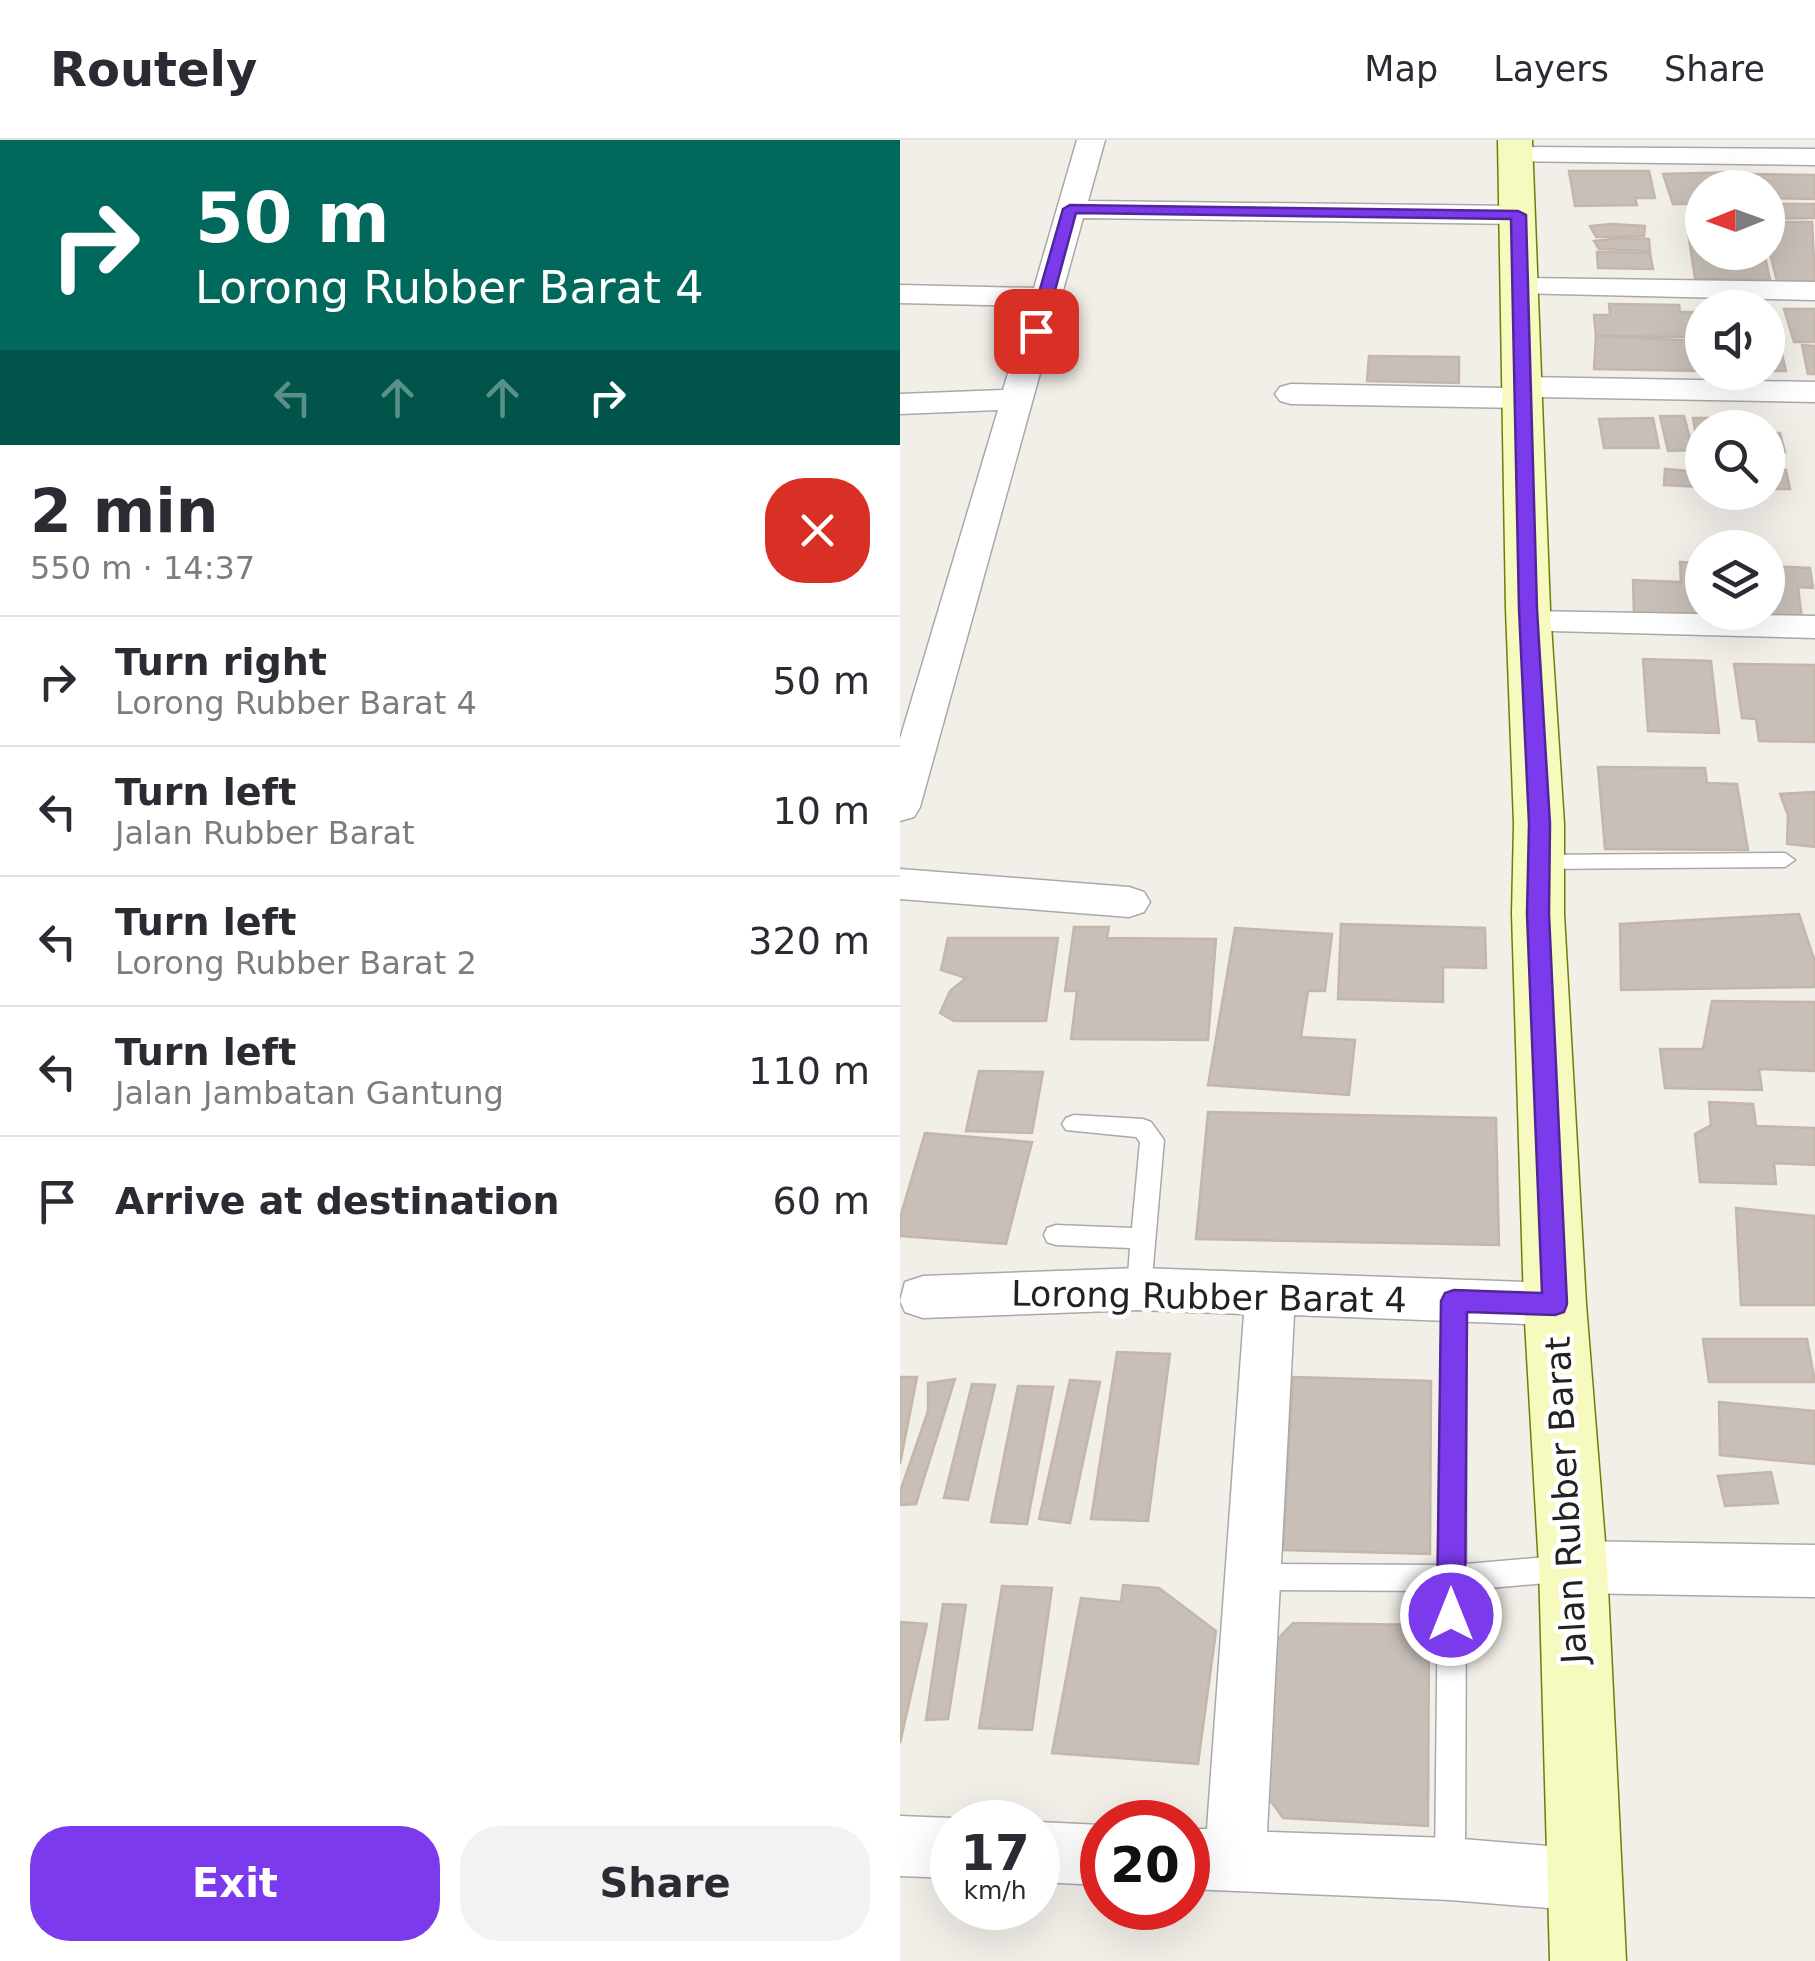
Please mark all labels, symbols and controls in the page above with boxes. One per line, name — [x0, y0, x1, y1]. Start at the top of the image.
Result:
text: Routely — [50, 41, 257, 97]
text: Map — [1364, 49, 1438, 89]
text: Layers — [1493, 49, 1609, 89]
text: Share — [1664, 49, 1765, 89]
north arrow — [1685, 170, 1785, 270]
map controls — [1685, 170, 1785, 630]
text: 50 m — [195, 177, 390, 259]
icon: right — [30, 180, 160, 310]
text: Lorong Rubber Barat 4 — [195, 261, 704, 314]
pin — [994, 289, 1079, 374]
button: sound — [1685, 290, 1785, 390]
icon: arrive — [1009, 304, 1064, 359]
icon: left — [265, 370, 320, 425]
icon: ahead — [370, 370, 425, 425]
icon: ahead — [475, 370, 530, 425]
icon: right — [580, 370, 635, 425]
button: search — [1685, 410, 1785, 510]
text: 2 min — [30, 476, 218, 546]
button: close — [765, 478, 870, 583]
button: layers — [1685, 530, 1785, 630]
text: 550 m · 14:37 — [30, 549, 255, 587]
text: Turn right — [115, 640, 327, 684]
icon: right — [30, 654, 85, 709]
text: 50 m — [773, 659, 870, 703]
text: Lorong Rubber Barat 4 — [115, 684, 477, 722]
text: Turn left — [115, 770, 296, 814]
icon: left — [30, 784, 85, 839]
text: 10 m — [773, 789, 870, 833]
text: Jalan Rubber Barat — [115, 814, 415, 852]
text: Turn left — [115, 900, 296, 944]
icon: left — [30, 914, 85, 969]
text: 320 m — [748, 919, 870, 963]
text: Lorong Rubber Barat 2 — [115, 944, 477, 982]
text: Turn left — [115, 1030, 296, 1074]
icon: left — [30, 1044, 85, 1099]
text: 110 m — [748, 1049, 870, 1093]
text: Jalan Jambatan Gantung — [115, 1074, 504, 1112]
icon: arrive — [30, 1174, 85, 1229]
text: Arrive at destination — [115, 1179, 560, 1223]
text: 60 m — [773, 1179, 870, 1223]
street label: Lorong Rubber Barat 4 — [1011, 1274, 1407, 1320]
street label: Jalan Rubber Barat — [1537, 1335, 1595, 1667]
position arrow — [1399, 1563, 1503, 1667]
speed limit sign: 20 — [1080, 1800, 1210, 1930]
text: 17 — [960, 1824, 1030, 1882]
button: Exit — [30, 1826, 440, 1941]
button: Share — [460, 1826, 870, 1941]
text: km/h — [963, 1876, 1027, 1905]

